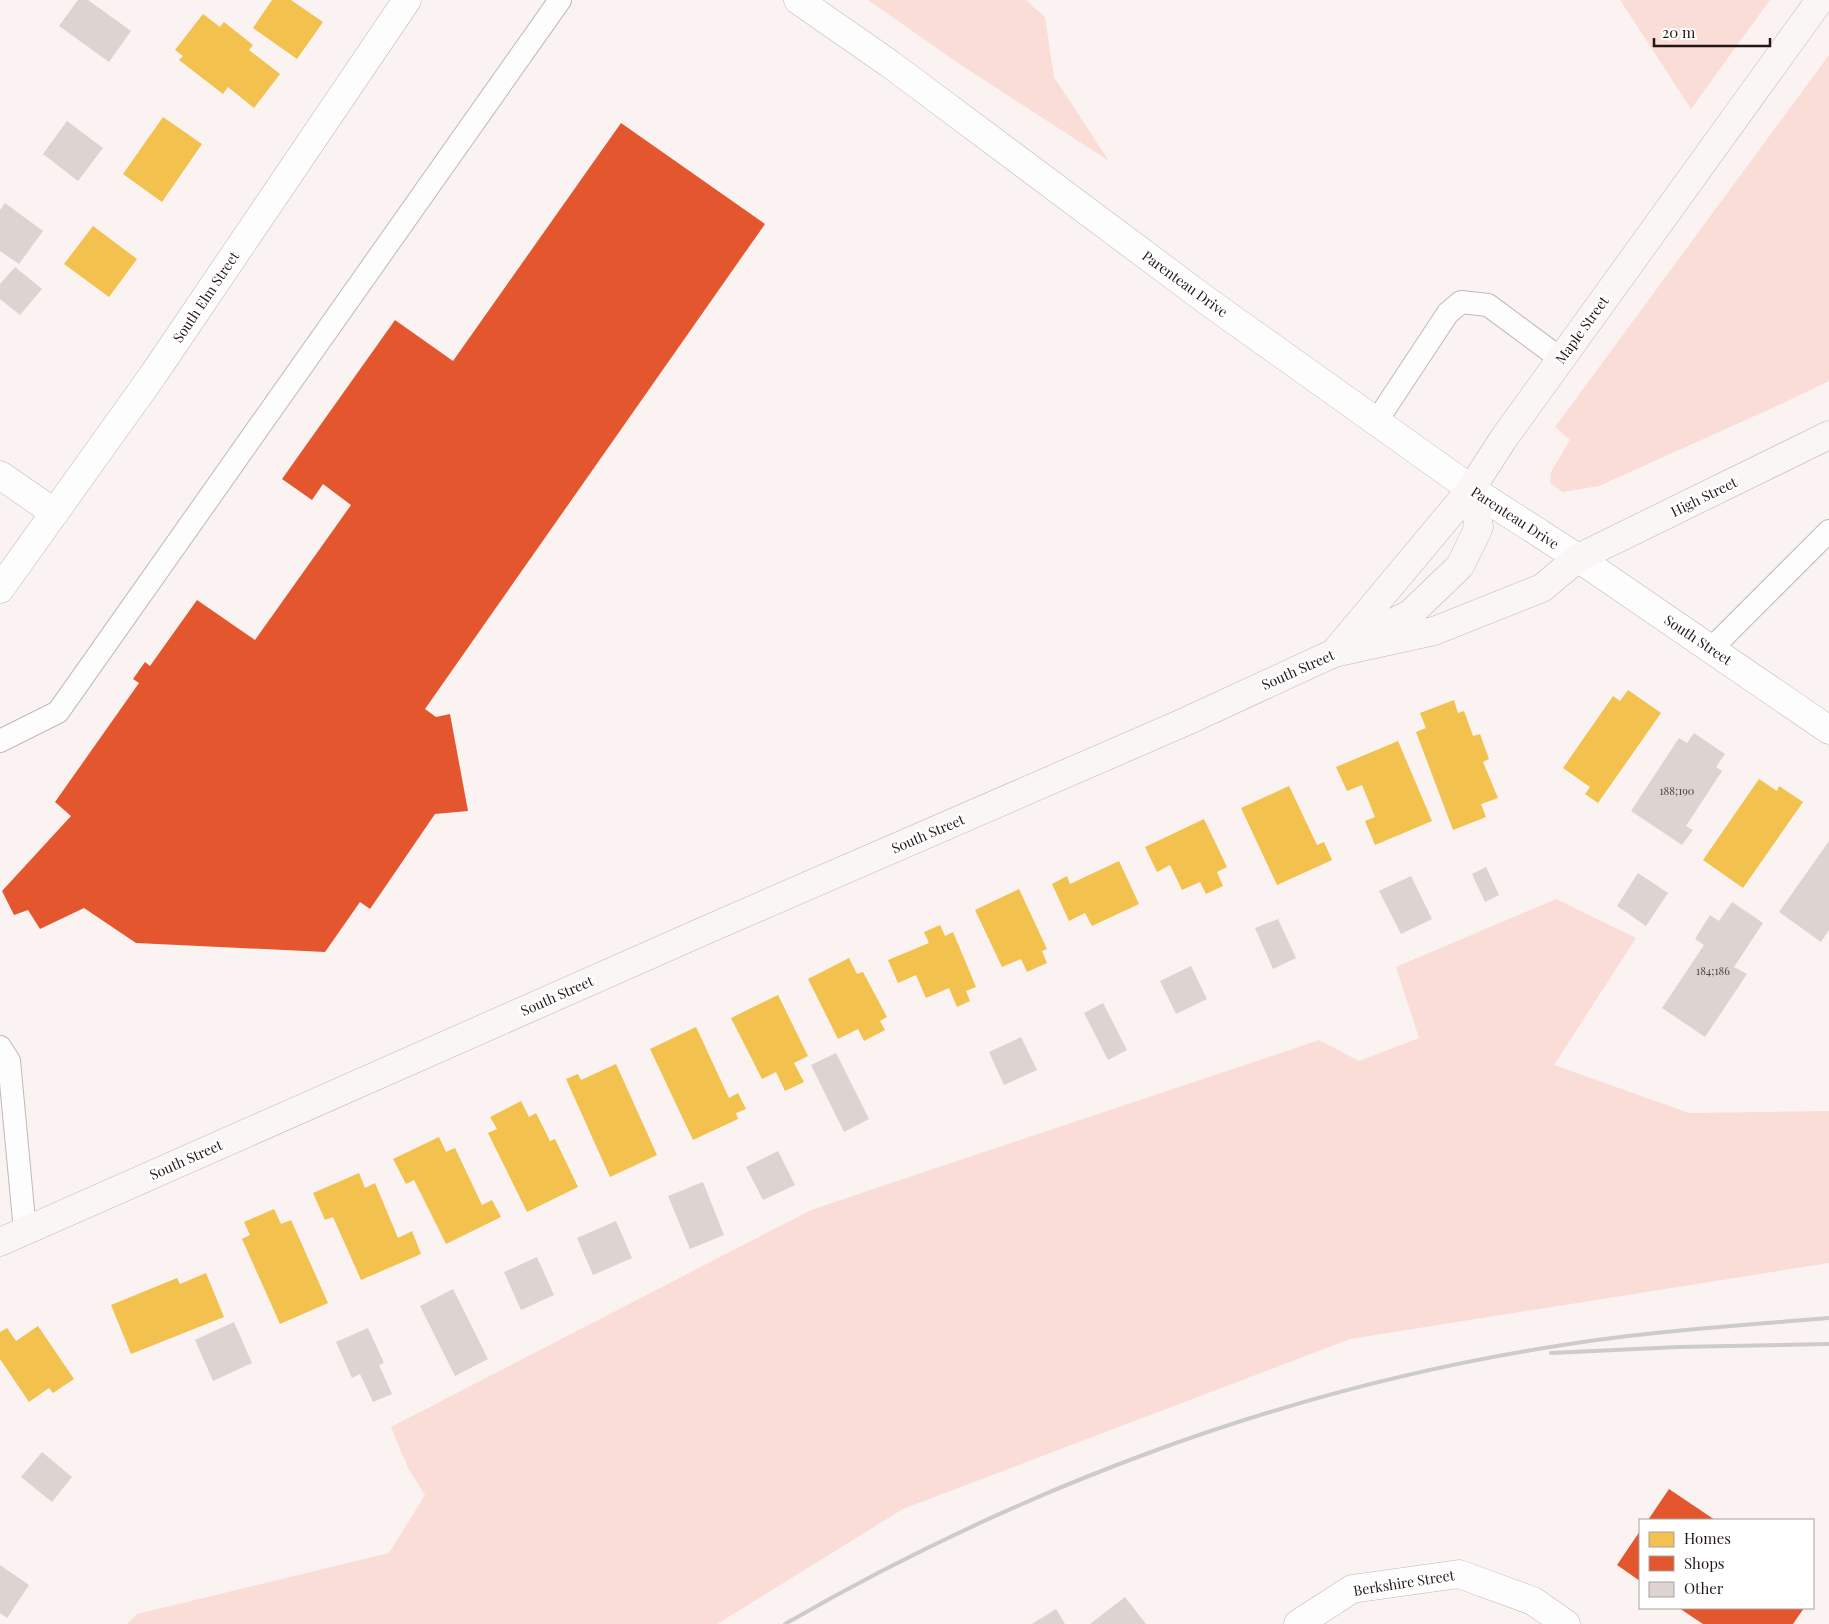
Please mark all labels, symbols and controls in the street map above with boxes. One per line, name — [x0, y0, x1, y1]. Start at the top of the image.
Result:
scale bar — [1654, 15, 1770, 47]
text: 20 m — [1662, 22, 1696, 42]
street label: Parenteau Drive — [1139, 246, 1232, 321]
street label: South Elm Street — [168, 247, 244, 346]
street label: Maple Street — [1551, 291, 1613, 367]
street label: High Street — [1668, 472, 1741, 521]
street label: Parenteau Drive — [1468, 482, 1563, 553]
street label: South Street — [1661, 610, 1737, 670]
street label: South Street — [1258, 645, 1338, 694]
house number: 188;190 — [1660, 783, 1695, 798]
street label: South Street — [888, 809, 968, 857]
house number: 184;186 — [1696, 963, 1730, 978]
street label: South Street — [517, 971, 597, 1020]
street label: South Street — [146, 1135, 226, 1184]
legend — [1639, 1519, 1814, 1609]
text: Homes — [1684, 1528, 1731, 1548]
text: Shops — [1684, 1553, 1725, 1573]
street label: Berkshire Street — [1352, 1565, 1457, 1600]
text: Other — [1684, 1578, 1724, 1598]

